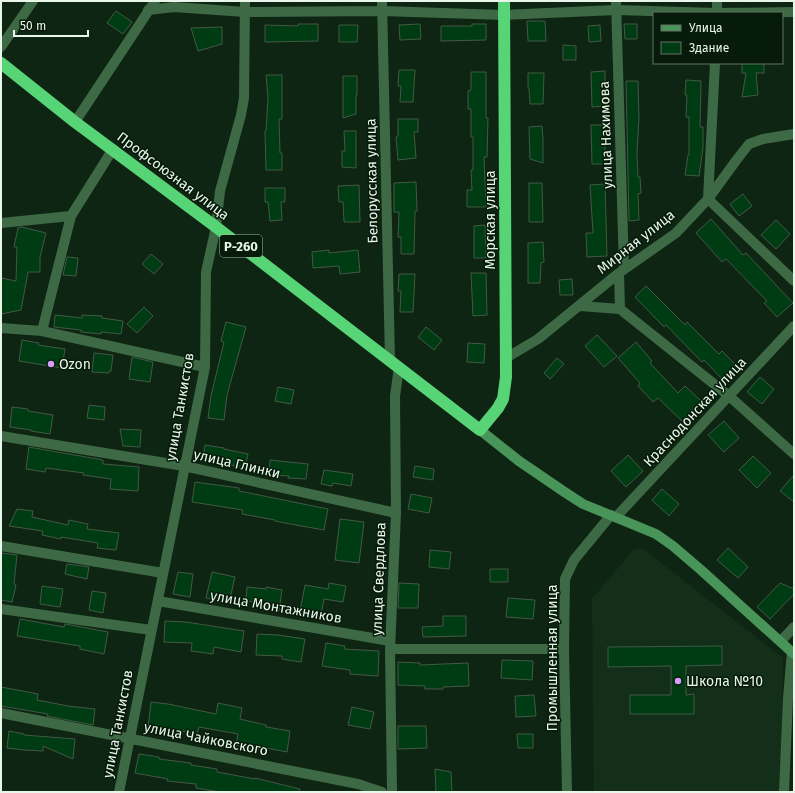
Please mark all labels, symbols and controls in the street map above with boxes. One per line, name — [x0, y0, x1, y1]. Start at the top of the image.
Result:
scale bar — [14, 12, 88, 38]
legend — [653, 12, 783, 64]
text: 50 m — [20, 19, 46, 33]
text: Улица — [689, 21, 723, 35]
text: Здание — [689, 41, 729, 55]
street label: улица Нахимова — [596, 81, 616, 189]
street label: Белорусская улица — [362, 118, 382, 244]
street label: Профсоюзная улица — [114, 128, 232, 224]
street label: Морская улица — [482, 170, 499, 270]
street label: Мирная улица — [594, 206, 678, 278]
road number: Р-260 — [220, 235, 262, 257]
street label: улица Танкистов — [162, 351, 198, 462]
street label: Краснодонская улица — [640, 354, 750, 470]
place label: Ozon — [59, 356, 91, 373]
marker: Ozon — [46, 359, 56, 369]
street label: улица Глинки — [192, 446, 282, 482]
street label: улица Свердлова — [369, 522, 389, 636]
street label: Промышленная улица — [544, 584, 561, 732]
street label: улица Монтажников — [209, 587, 343, 627]
street label: улица Танкистов — [99, 669, 137, 779]
place label: Школа №10 — [686, 673, 763, 690]
marker: Школа №10 — [673, 676, 683, 686]
street label: улица Чайковского — [142, 719, 270, 759]

